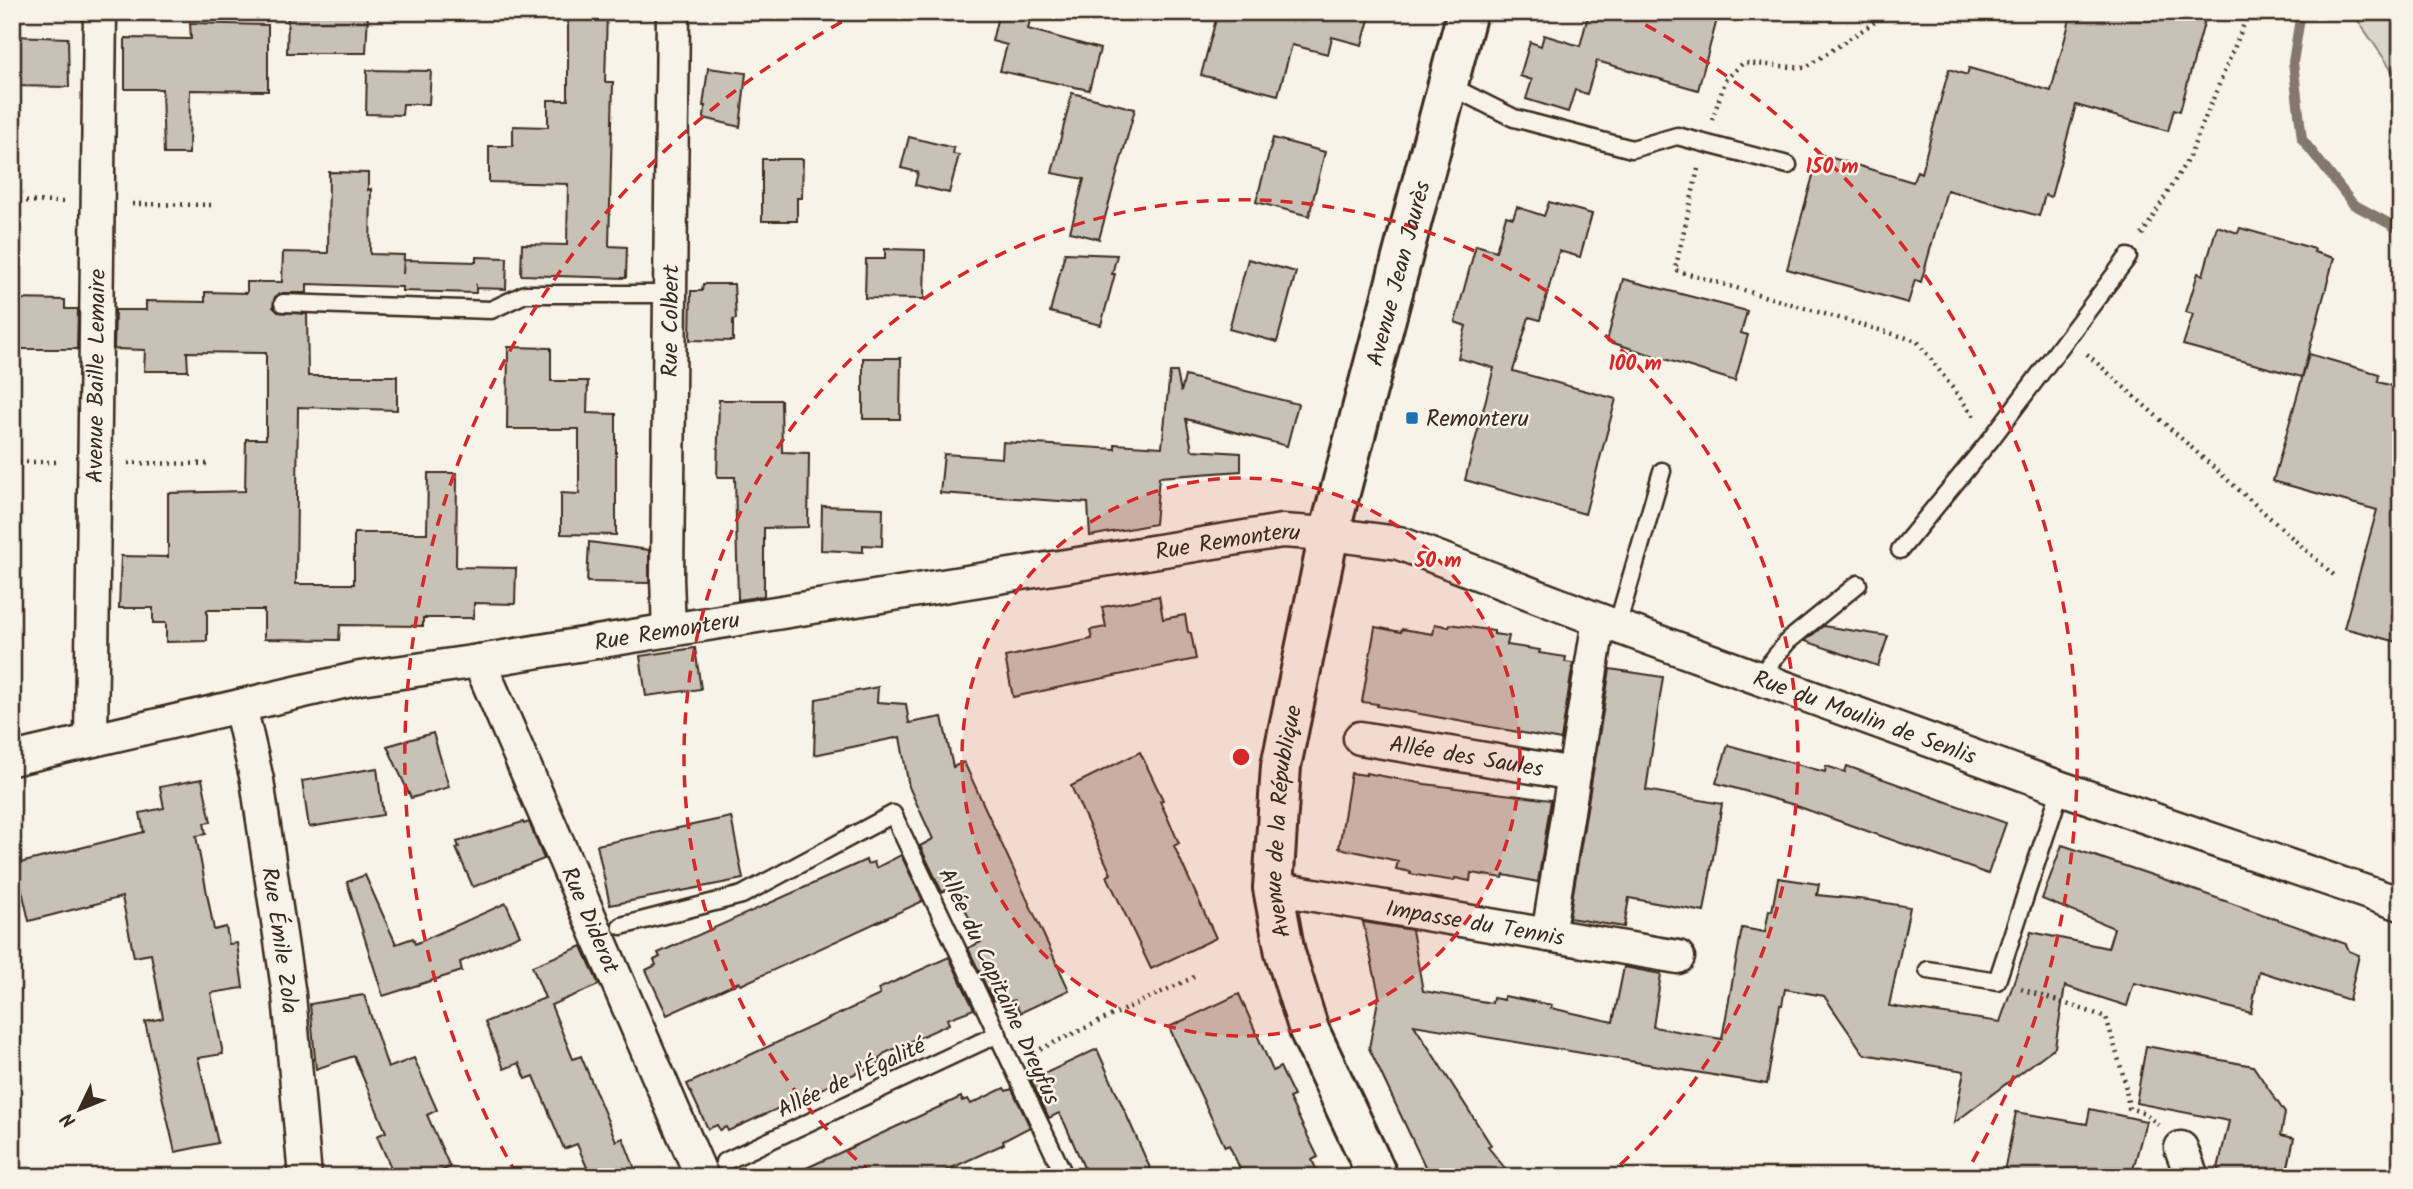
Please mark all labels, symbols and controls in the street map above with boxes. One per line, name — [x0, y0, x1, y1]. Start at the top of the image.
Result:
text: 150 m — [1805, 151, 1859, 184]
street label: Avenue Jean Jaurès — [1358, 177, 1442, 371]
street label: Rue Colbert — [653, 263, 690, 378]
street label: Avenue Baille Lemaire — [78, 269, 117, 483]
text: 100 m — [1608, 348, 1662, 381]
place label: Remonteru — [1426, 402, 1529, 438]
marker: Remonteru — [1404, 410, 1420, 426]
street label: Rue Remonteru — [1153, 515, 1301, 571]
text: 50 m — [1414, 545, 1461, 578]
street label: Rue Remonteru — [592, 603, 743, 662]
street label: Rue du Moulin de Senlis — [1748, 662, 1981, 776]
street label: Avenue de la République — [1257, 702, 1313, 941]
street label: Allée des Saules — [1386, 727, 1546, 789]
centre of rings — [1229, 745, 1253, 769]
street label: Rue Diderot — [550, 862, 628, 981]
street label: Allée du Capitaine Dreyfus — [927, 862, 1069, 1111]
street label: Rue Émile Zola — [250, 865, 307, 1015]
street label: Impasse du Tennis — [1383, 891, 1567, 957]
street label: Allée de l'Égalité — [772, 1028, 933, 1129]
north arrow — [46, 1074, 116, 1144]
text: N — [54, 1105, 84, 1134]

